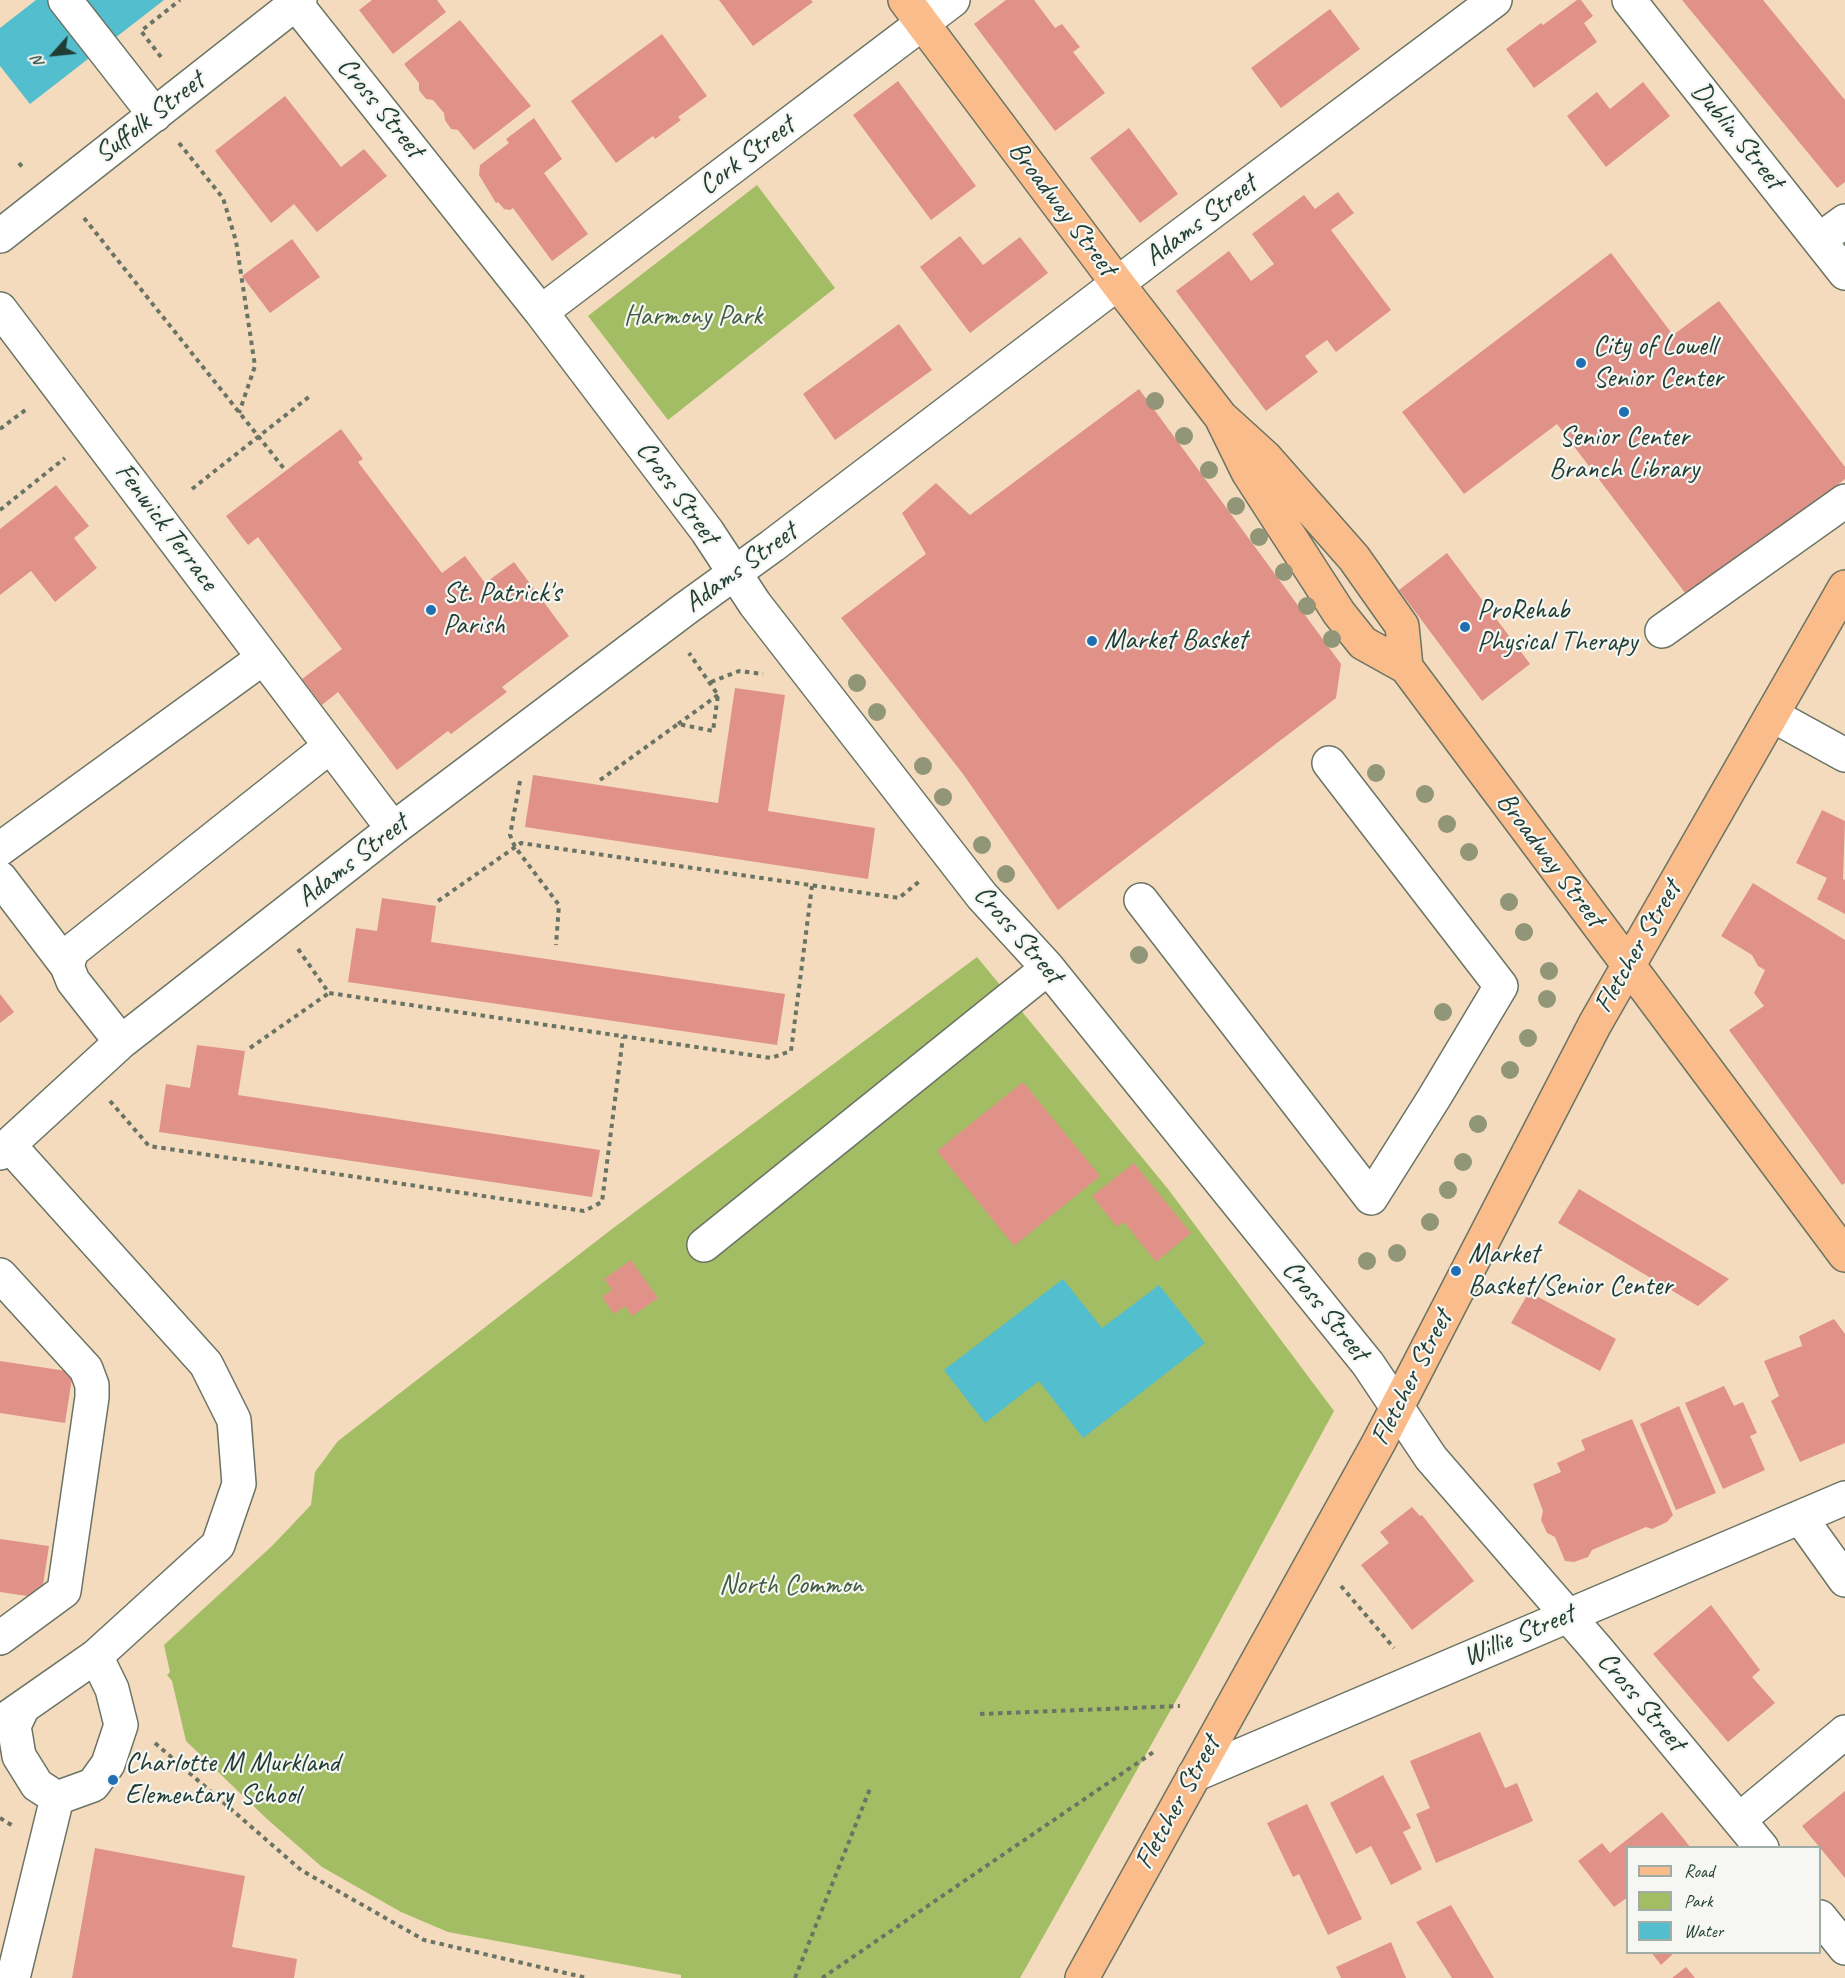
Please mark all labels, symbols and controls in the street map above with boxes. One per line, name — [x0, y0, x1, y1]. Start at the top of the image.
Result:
north arrow — [24, 24, 84, 84]
street label: Cross Street — [329, 51, 431, 165]
text: N — [27, 53, 49, 71]
street label: Suffolk Street — [88, 65, 212, 171]
street label: Dublin Street — [1683, 75, 1791, 197]
street label: Cork Street — [693, 109, 801, 203]
street label: Broadway Street — [1000, 135, 1124, 283]
street label: Adams Street — [1138, 168, 1264, 274]
park label: Harmony Park — [624, 300, 762, 334]
place label: City of Lowell Senior Center — [1593, 330, 1723, 396]
marker: City of Lowell Senior Center — [1574, 356, 1588, 370]
marker: Senior Center Branch Library — [1617, 405, 1631, 419]
place label: Senior Center Branch Library — [1549, 421, 1699, 487]
street label: Cross Street — [628, 435, 726, 551]
street label: Fenwick Terrace — [107, 456, 225, 598]
street label: Adams Street — [678, 516, 804, 620]
place label: St. Patrick's Parish — [443, 577, 561, 643]
place label: ProRehab Physical Therapy — [1477, 594, 1637, 660]
marker: St. Patrick's Parish — [424, 603, 438, 617]
marker: ProRehab Physical Therapy — [1458, 620, 1472, 634]
place label: Market Basket — [1104, 624, 1247, 658]
marker: Market Basket — [1085, 634, 1099, 648]
street label: Broadway Street — [1488, 786, 1612, 934]
street label: Adams Street — [291, 807, 415, 915]
street label: Fletcher Street — [1587, 875, 1689, 1019]
street label: Cross Street — [966, 879, 1070, 991]
place label: Market Basket/Senior Center — [1468, 1238, 1672, 1304]
street label: Cross Street — [1274, 1254, 1376, 1368]
marker: Market Basket/Senior Center — [1449, 1264, 1463, 1278]
street label: Fletcher Street — [1364, 1305, 1460, 1451]
park label: North Common — [719, 1569, 863, 1603]
street label: Willie Street — [1458, 1598, 1580, 1674]
street label: Cross Street — [1590, 1645, 1692, 1759]
street label: Fletcher Street — [1128, 1731, 1228, 1875]
place label: Charlotte M Murkland Elementary School — [125, 1747, 340, 1813]
marker: Charlotte M Murkland Elementary School — [106, 1773, 120, 1787]
legend — [1626, 1846, 1821, 1954]
text: Road — [1684, 1860, 1714, 1882]
text: Park — [1684, 1890, 1713, 1912]
text: Water — [1684, 1920, 1723, 1942]

